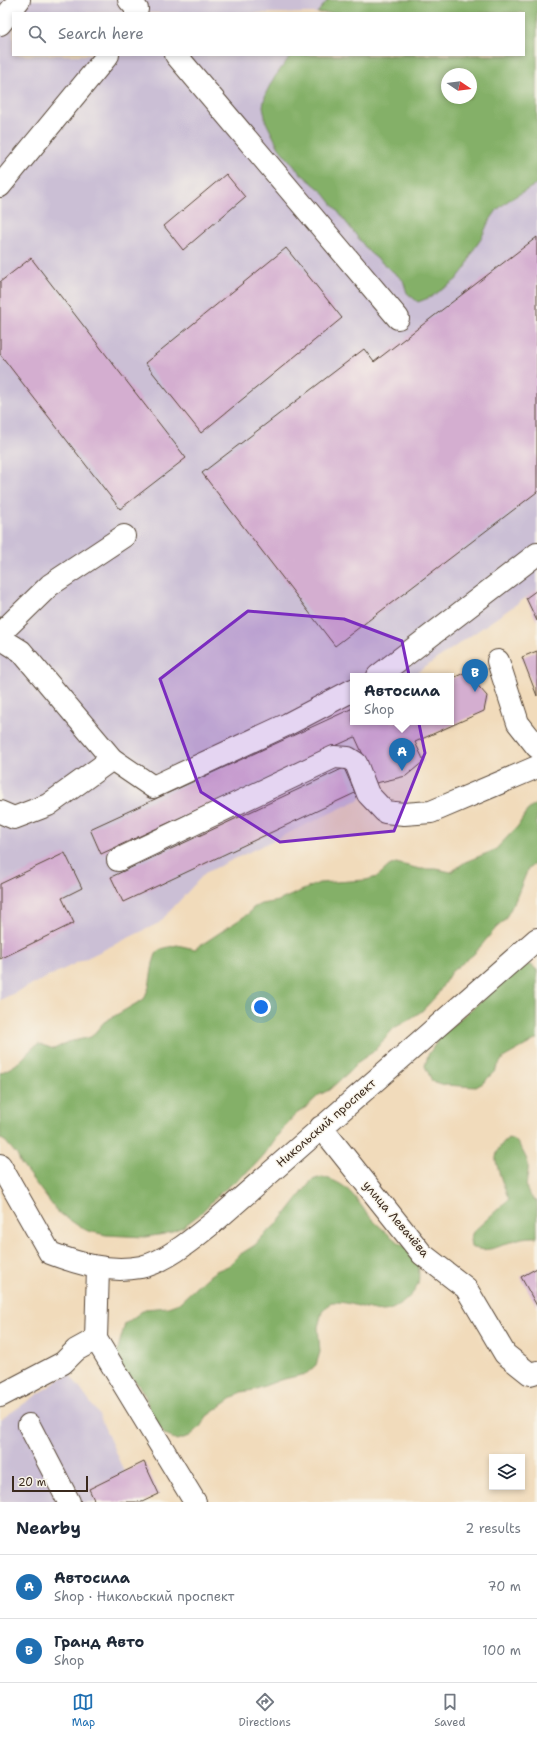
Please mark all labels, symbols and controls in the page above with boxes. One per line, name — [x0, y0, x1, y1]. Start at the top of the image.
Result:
search box — [12, 12, 525, 56]
icon: search — [26, 23, 48, 45]
text: Search here — [58, 24, 144, 44]
north arrow — [441, 68, 477, 104]
pin: B — [462, 659, 488, 692]
popup — [350, 673, 454, 725]
text: Автосила — [364, 681, 440, 701]
text: Shop — [364, 701, 394, 718]
pin: A — [389, 738, 415, 771]
your location — [251, 997, 271, 1017]
street label: Никольский проспект — [273, 1075, 380, 1171]
street label: улица Левачёва — [359, 1177, 433, 1261]
map controls — [489, 1454, 525, 1490]
button: layers — [489, 1454, 525, 1490]
scale bar — [12, 1474, 88, 1493]
text: 20 m — [18, 1475, 46, 1490]
text: Nearby — [16, 1517, 81, 1539]
text: 2 results — [465, 1520, 521, 1537]
text: Автосила — [54, 1568, 130, 1588]
text: A — [24, 1578, 34, 1595]
text: 70 m — [487, 1578, 521, 1595]
text: Shop · Никольский проспект — [54, 1588, 234, 1605]
text: Гранд Авто — [54, 1632, 144, 1652]
text: B — [25, 1642, 33, 1659]
text: 100 m — [482, 1642, 521, 1659]
text: Shop — [54, 1652, 84, 1669]
tab: Map — [72, 1691, 95, 1730]
tab: Directions — [238, 1691, 291, 1730]
tab: Saved — [434, 1691, 465, 1730]

